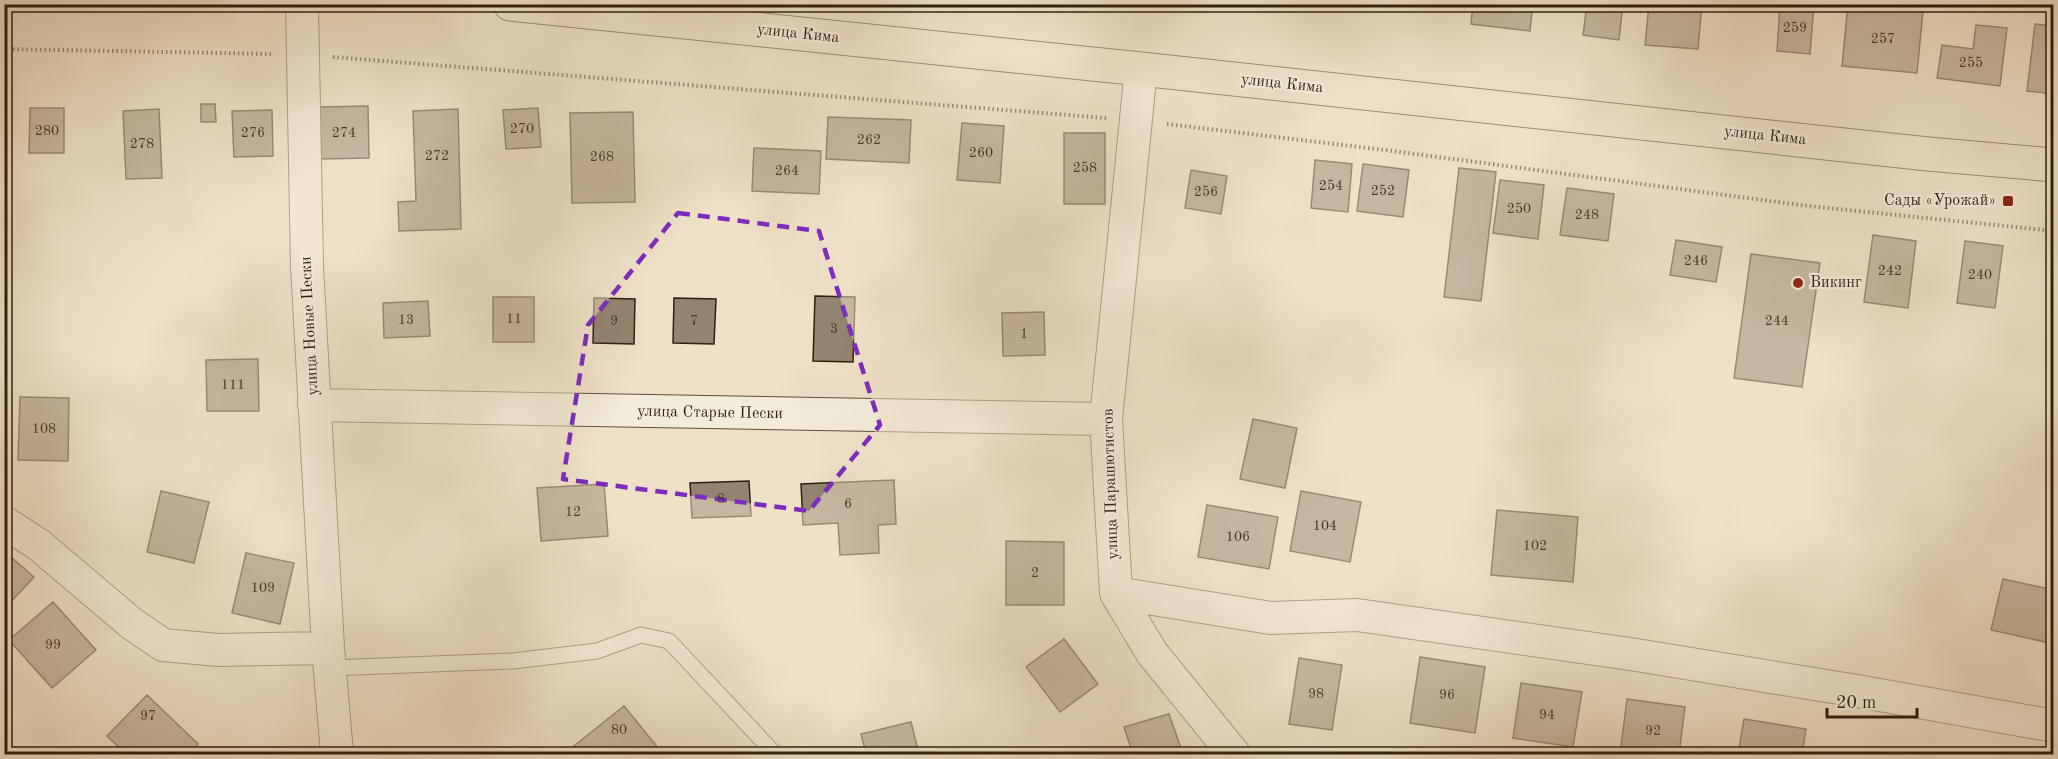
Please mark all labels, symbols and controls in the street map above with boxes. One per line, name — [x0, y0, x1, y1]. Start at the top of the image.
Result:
house number: 259 — [1783, 21, 1807, 35]
street label: улица Кима — [756, 22, 840, 46]
house number: 257 — [1871, 32, 1895, 46]
house number: 255 — [1959, 56, 1983, 70]
street label: улица Кима — [1240, 72, 1324, 96]
house number: 270 — [510, 122, 534, 136]
house number: 280 — [35, 124, 59, 138]
street label: улица Кима — [1723, 124, 1807, 148]
house number: 276 — [241, 126, 265, 140]
house number: 274 — [332, 126, 356, 140]
house number: 262 — [857, 133, 881, 147]
house number: 278 — [130, 137, 154, 151]
house number: 260 — [969, 146, 993, 160]
house number: 272 — [425, 149, 449, 163]
house number: 268 — [590, 150, 614, 164]
house number: 258 — [1073, 161, 1097, 175]
house number: 264 — [775, 164, 799, 178]
house number: 254 — [1319, 179, 1343, 193]
house number: 252 — [1371, 184, 1395, 198]
house number: 256 — [1194, 185, 1218, 199]
place label: Сады «Урожай» — [1884, 193, 1996, 209]
marker: Сады «Урожай» — [2001, 194, 2015, 208]
house number: 250 — [1507, 202, 1531, 216]
house number: 248 — [1575, 208, 1599, 222]
house number: 246 — [1684, 254, 1708, 268]
street label: улица Новые Пески — [298, 256, 322, 396]
house number: 242 — [1878, 264, 1902, 278]
house number: 240 — [1968, 268, 1992, 282]
place label: Викинг — [1810, 275, 1862, 291]
marker: Викинг — [1791, 276, 1805, 290]
house number: 11 — [506, 312, 522, 326]
house number: 13 — [398, 313, 414, 327]
house number: 9 — [610, 314, 618, 328]
house number: 7 — [690, 314, 698, 328]
house number: 244 — [1765, 314, 1789, 328]
house number: 3 — [830, 322, 838, 336]
house number: 1 — [1020, 327, 1028, 341]
house number: 111 — [221, 378, 245, 392]
street label: улица Старые Пески — [637, 404, 783, 422]
street label: улица Парашютистов — [1100, 408, 1122, 560]
house number: 108 — [32, 422, 56, 436]
house number: 8 — [717, 492, 725, 506]
house number: 6 — [844, 497, 852, 511]
house number: 12 — [565, 505, 581, 519]
house number: 104 — [1313, 519, 1337, 533]
house number: 106 — [1226, 530, 1250, 544]
house number: 102 — [1523, 539, 1547, 553]
house number: 2 — [1031, 566, 1039, 580]
house number: 109 — [251, 581, 275, 595]
house number: 99 — [45, 638, 61, 652]
scale bar — [1827, 681, 1917, 719]
house number: 98 — [1308, 687, 1324, 701]
house number: 96 — [1439, 688, 1455, 702]
text: 20 m — [1836, 694, 1876, 712]
house number: 94 — [1539, 708, 1555, 722]
house number: 97 — [140, 709, 156, 723]
house number: 80 — [611, 723, 627, 737]
house number: 92 — [1645, 724, 1661, 738]

